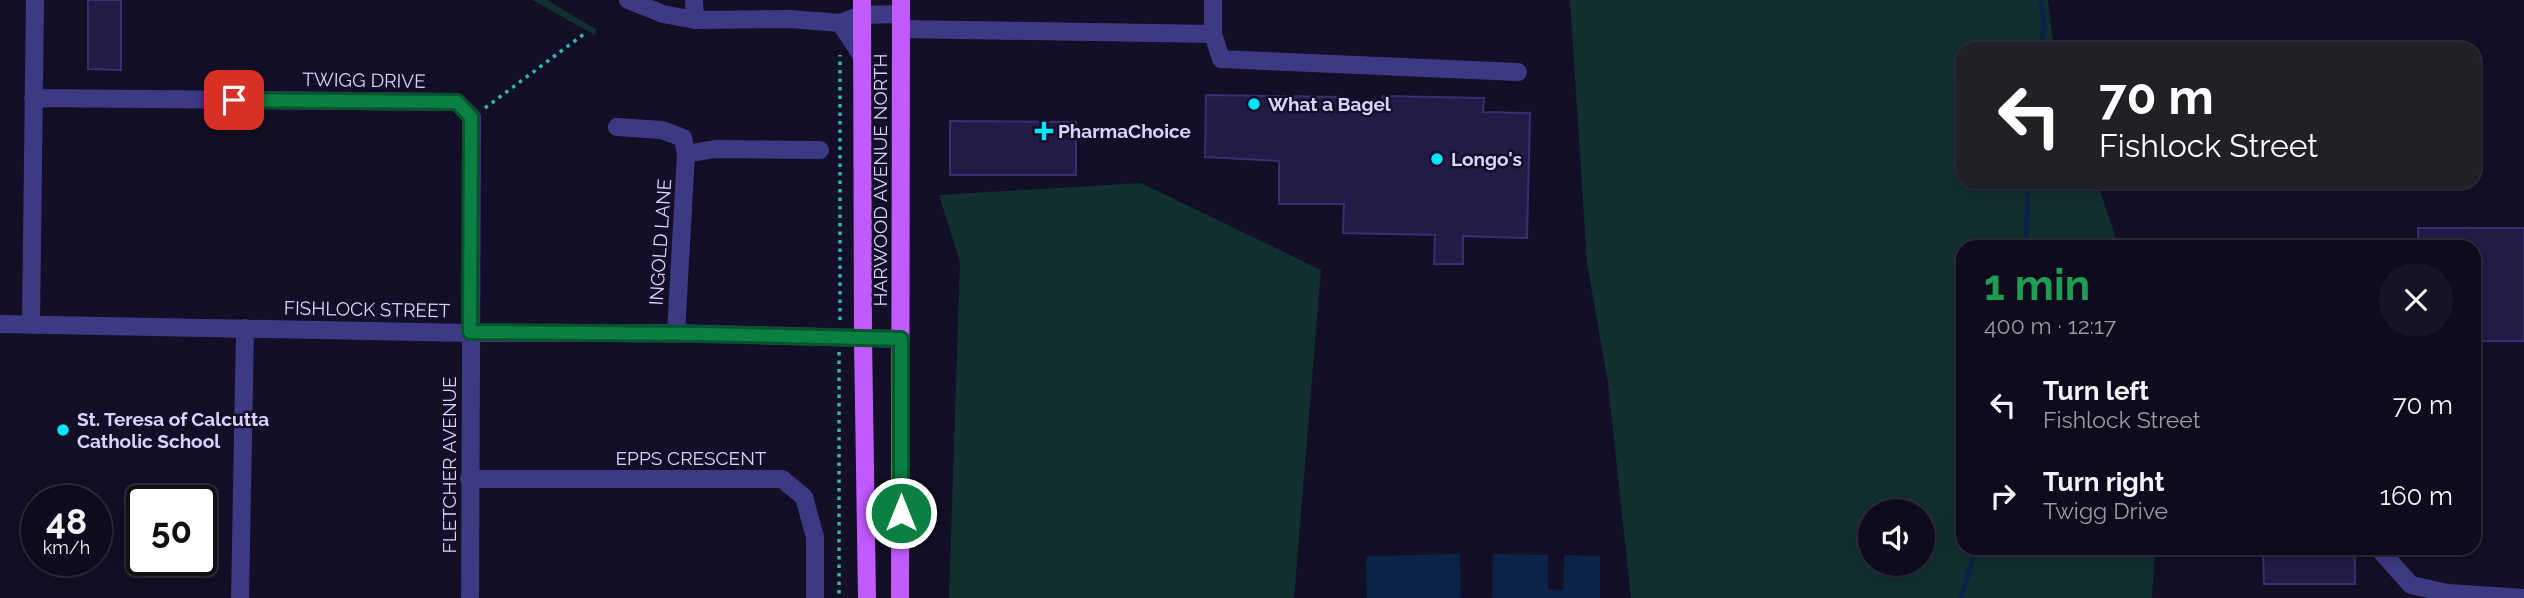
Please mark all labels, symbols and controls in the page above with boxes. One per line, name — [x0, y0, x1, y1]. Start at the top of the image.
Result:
street label: HARWOOD AVENUE NORTH — [869, 53, 891, 307]
street label: TWIGG DRIVE — [302, 68, 426, 92]
text: 70 m — [2099, 68, 2214, 125]
pin — [204, 70, 264, 130]
icon: left — [1984, 70, 2075, 161]
icon: arrive — [215, 81, 253, 119]
place label: What a Bagel — [1268, 93, 1392, 115]
marker: What a Bagel — [1246, 96, 1262, 112]
place label: PharmaChoice — [1058, 120, 1191, 142]
marker: PharmaChoice — [1036, 123, 1052, 139]
text: Fishlock Street — [2099, 127, 2318, 164]
place label: Longo's — [1451, 148, 1522, 170]
marker: Longo's — [1429, 151, 1445, 167]
street label: INGOLD LANE — [645, 178, 675, 306]
text: 1 min — [1984, 261, 2090, 310]
button: close — [2379, 263, 2453, 337]
street label: FISHLOCK STREET — [284, 297, 451, 321]
text: 400 m · 12:17 — [1984, 312, 2116, 339]
street label: FLETCHER AVENUE — [438, 376, 460, 554]
text: Turn left — [2043, 376, 2149, 406]
icon: left — [1984, 386, 2022, 424]
text: 70 m — [2393, 390, 2453, 420]
text: Fishlock Street — [2043, 406, 2200, 433]
place label: St. Teresa of Calcutta Catholic School — [77, 408, 269, 452]
marker: St. Teresa of Calcutta Catholic School — [55, 422, 71, 438]
street label: EPPS CRESCENT — [616, 447, 767, 469]
text: Turn right — [2043, 467, 2164, 497]
position arrow — [864, 476, 938, 550]
icon: right — [1984, 477, 2022, 515]
text: 160 m — [2380, 481, 2453, 511]
speed limit sign: 50 — [126, 485, 217, 576]
text: Twigg Drive — [2043, 497, 2168, 524]
map controls — [1858, 499, 1935, 576]
button: sound — [1858, 499, 1935, 576]
text: 48 — [46, 501, 87, 542]
text: km/h — [43, 537, 90, 558]

